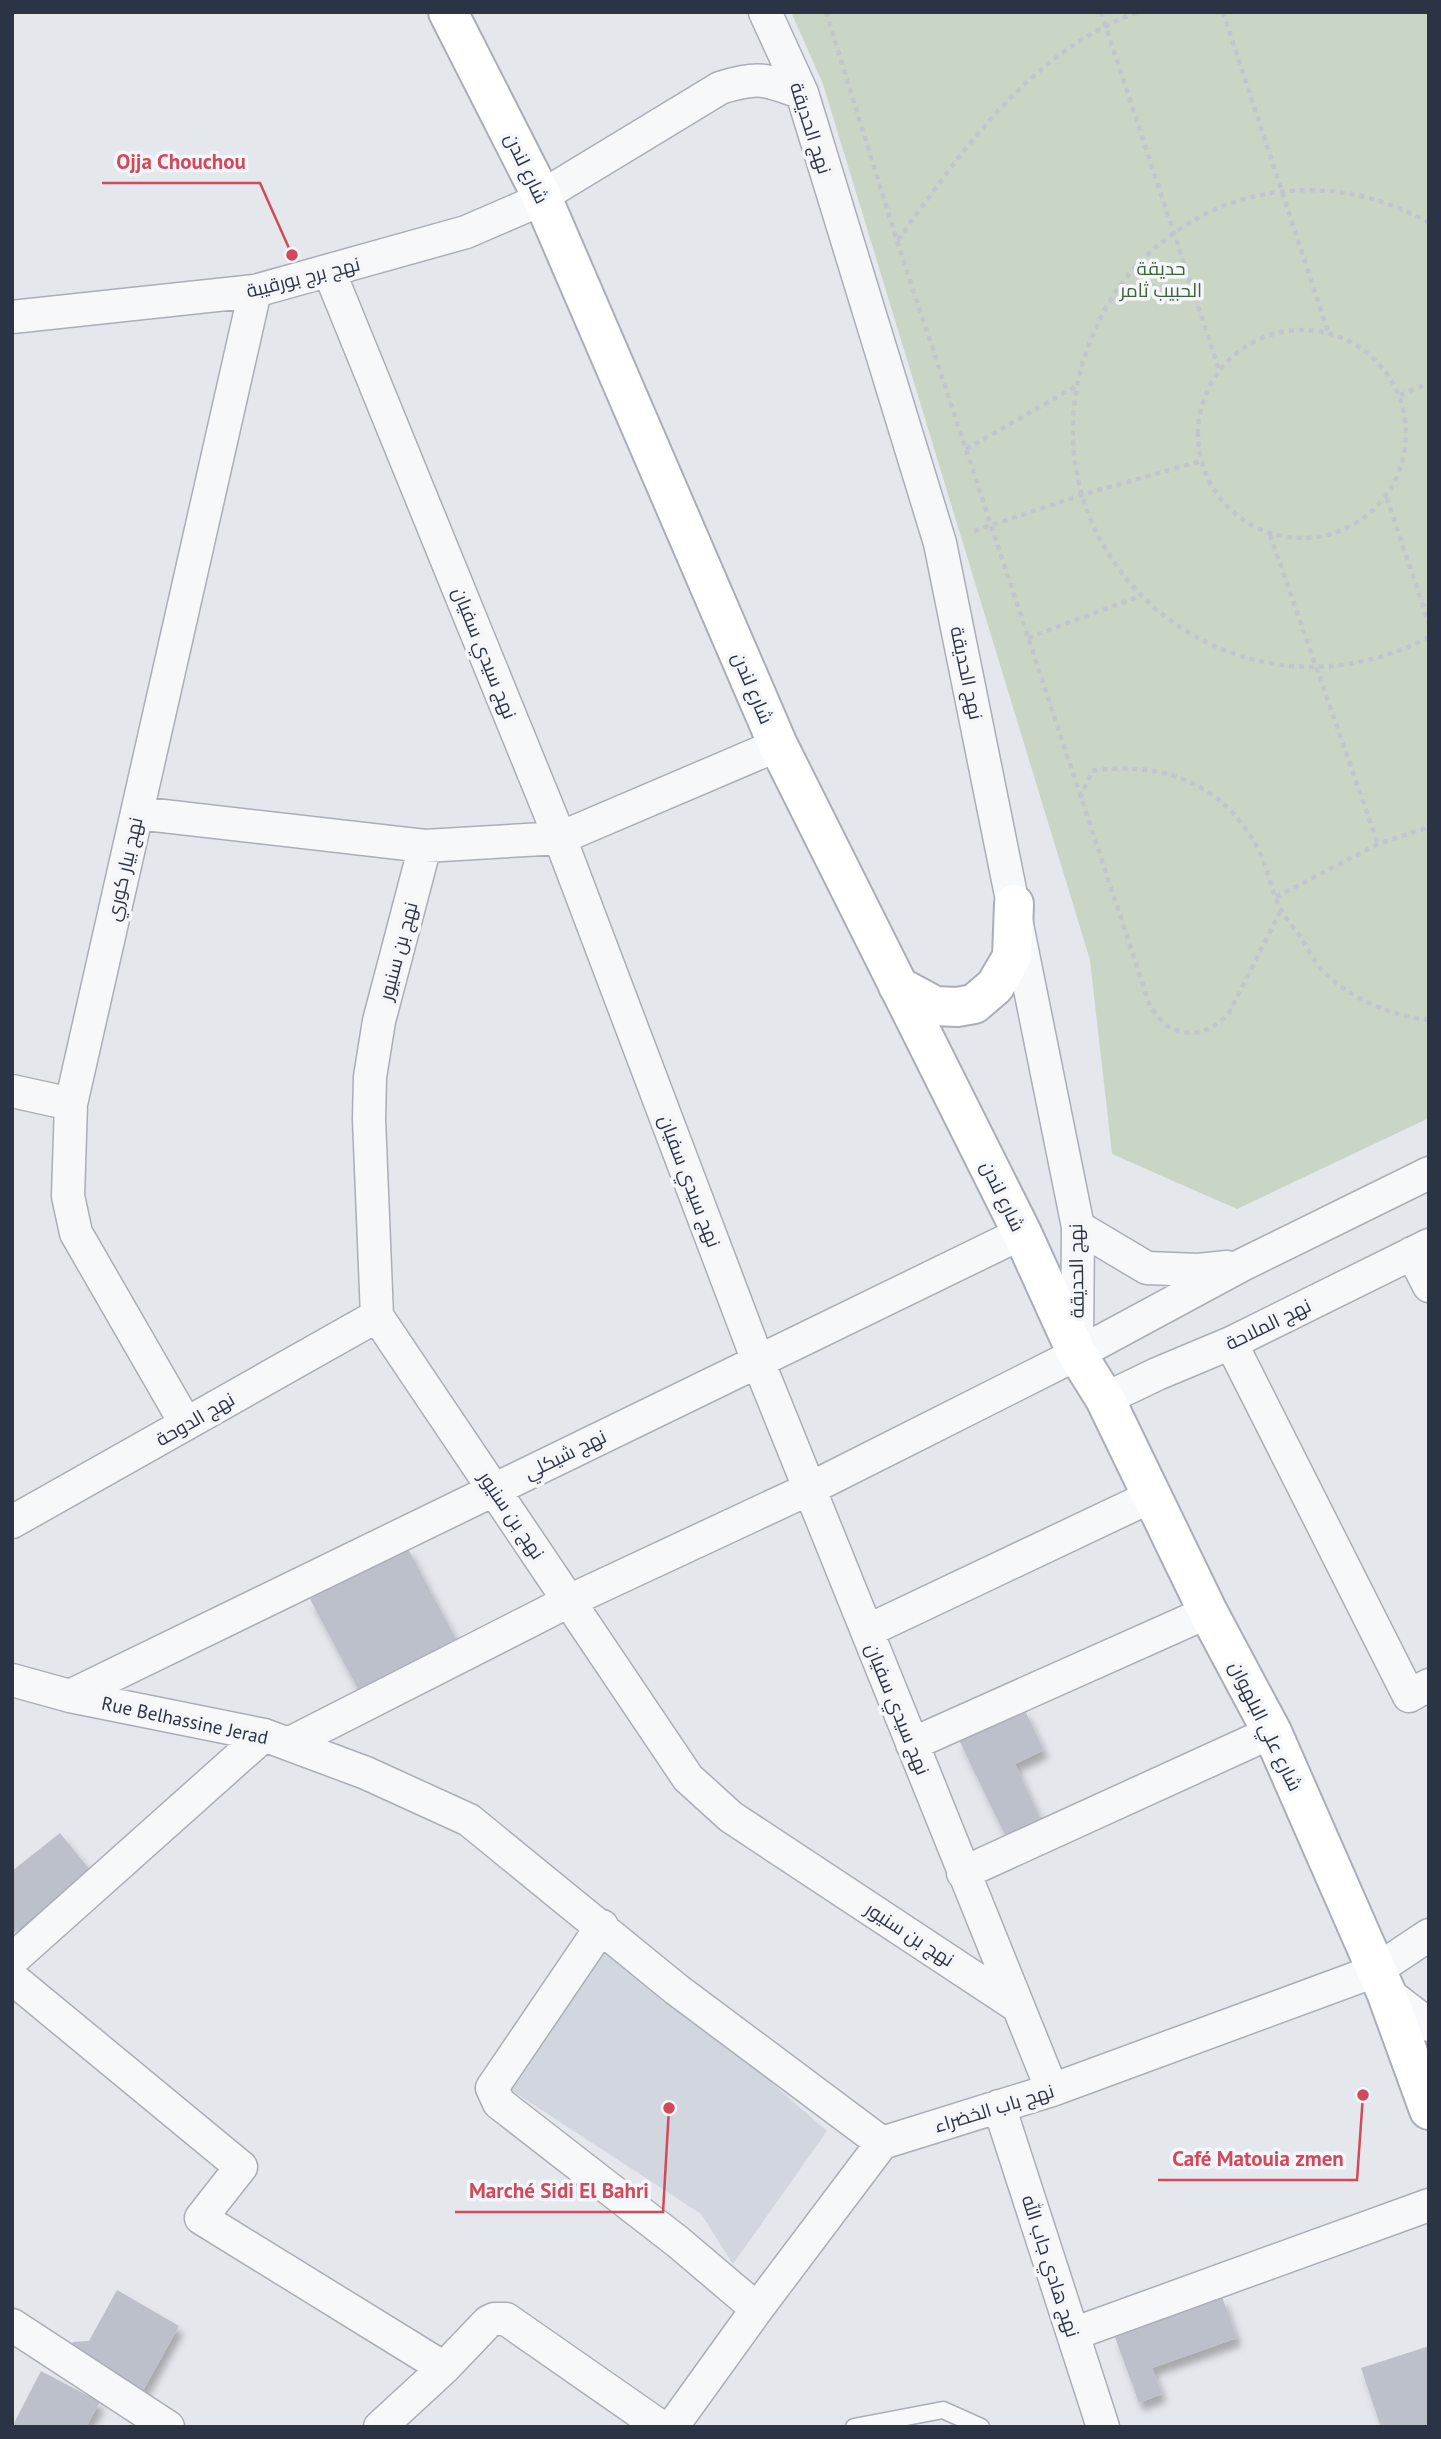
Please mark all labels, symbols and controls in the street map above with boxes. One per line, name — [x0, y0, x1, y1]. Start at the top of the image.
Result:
street label: نهج الحديقة — [783, 79, 837, 177]
street label: شارع لندن — [498, 129, 554, 208]
callout: Ojja Chouchou — [102, 141, 260, 183]
text: Ojja Chouchou — [116, 148, 246, 175]
street label: نهج برج بورقيبة — [244, 251, 363, 305]
park label: حديقة الحبيب ثامر — [1119, 256, 1202, 302]
street label: نهج سيدي سفيان — [445, 584, 522, 723]
street label: نهج الحديقة — [943, 624, 989, 722]
street label: شارع لندن — [725, 649, 779, 728]
street label: نهج بيار كوري — [100, 815, 151, 924]
street label: نهج بن سنيور — [373, 899, 425, 1004]
street label: نهج سيدي سفيان — [651, 1111, 726, 1252]
street label: شارع لندن — [974, 1157, 1030, 1236]
street label: نهج الحديقة — [1063, 1223, 1091, 1319]
street label: نهج الملاحة — [1221, 1293, 1316, 1357]
street label: نهج الدوحة — [151, 1387, 240, 1453]
street label: نهج شيكلي — [520, 1424, 611, 1487]
street label: نهج بن سنيور — [472, 1466, 550, 1565]
street label: نهج سيدي سفيان — [858, 1640, 935, 1779]
street label: شارع علي البلهوان — [1222, 1657, 1308, 1796]
street label: Rue Belhassine Jerad — [100, 1691, 270, 1749]
street label: نهج بن سنيور — [859, 1896, 959, 1973]
street label: نهج باب الخضراء — [931, 2078, 1057, 2139]
callout: Café Matouia zmen — [1158, 2138, 1357, 2180]
text: Café Matouia zmen — [1172, 2145, 1344, 2172]
callout: Marché Sidi El Bahri — [455, 2170, 663, 2212]
text: Marché Sidi El Bahri — [469, 2177, 649, 2204]
street label: نهج هادي جاب الله — [1014, 2192, 1085, 2341]

